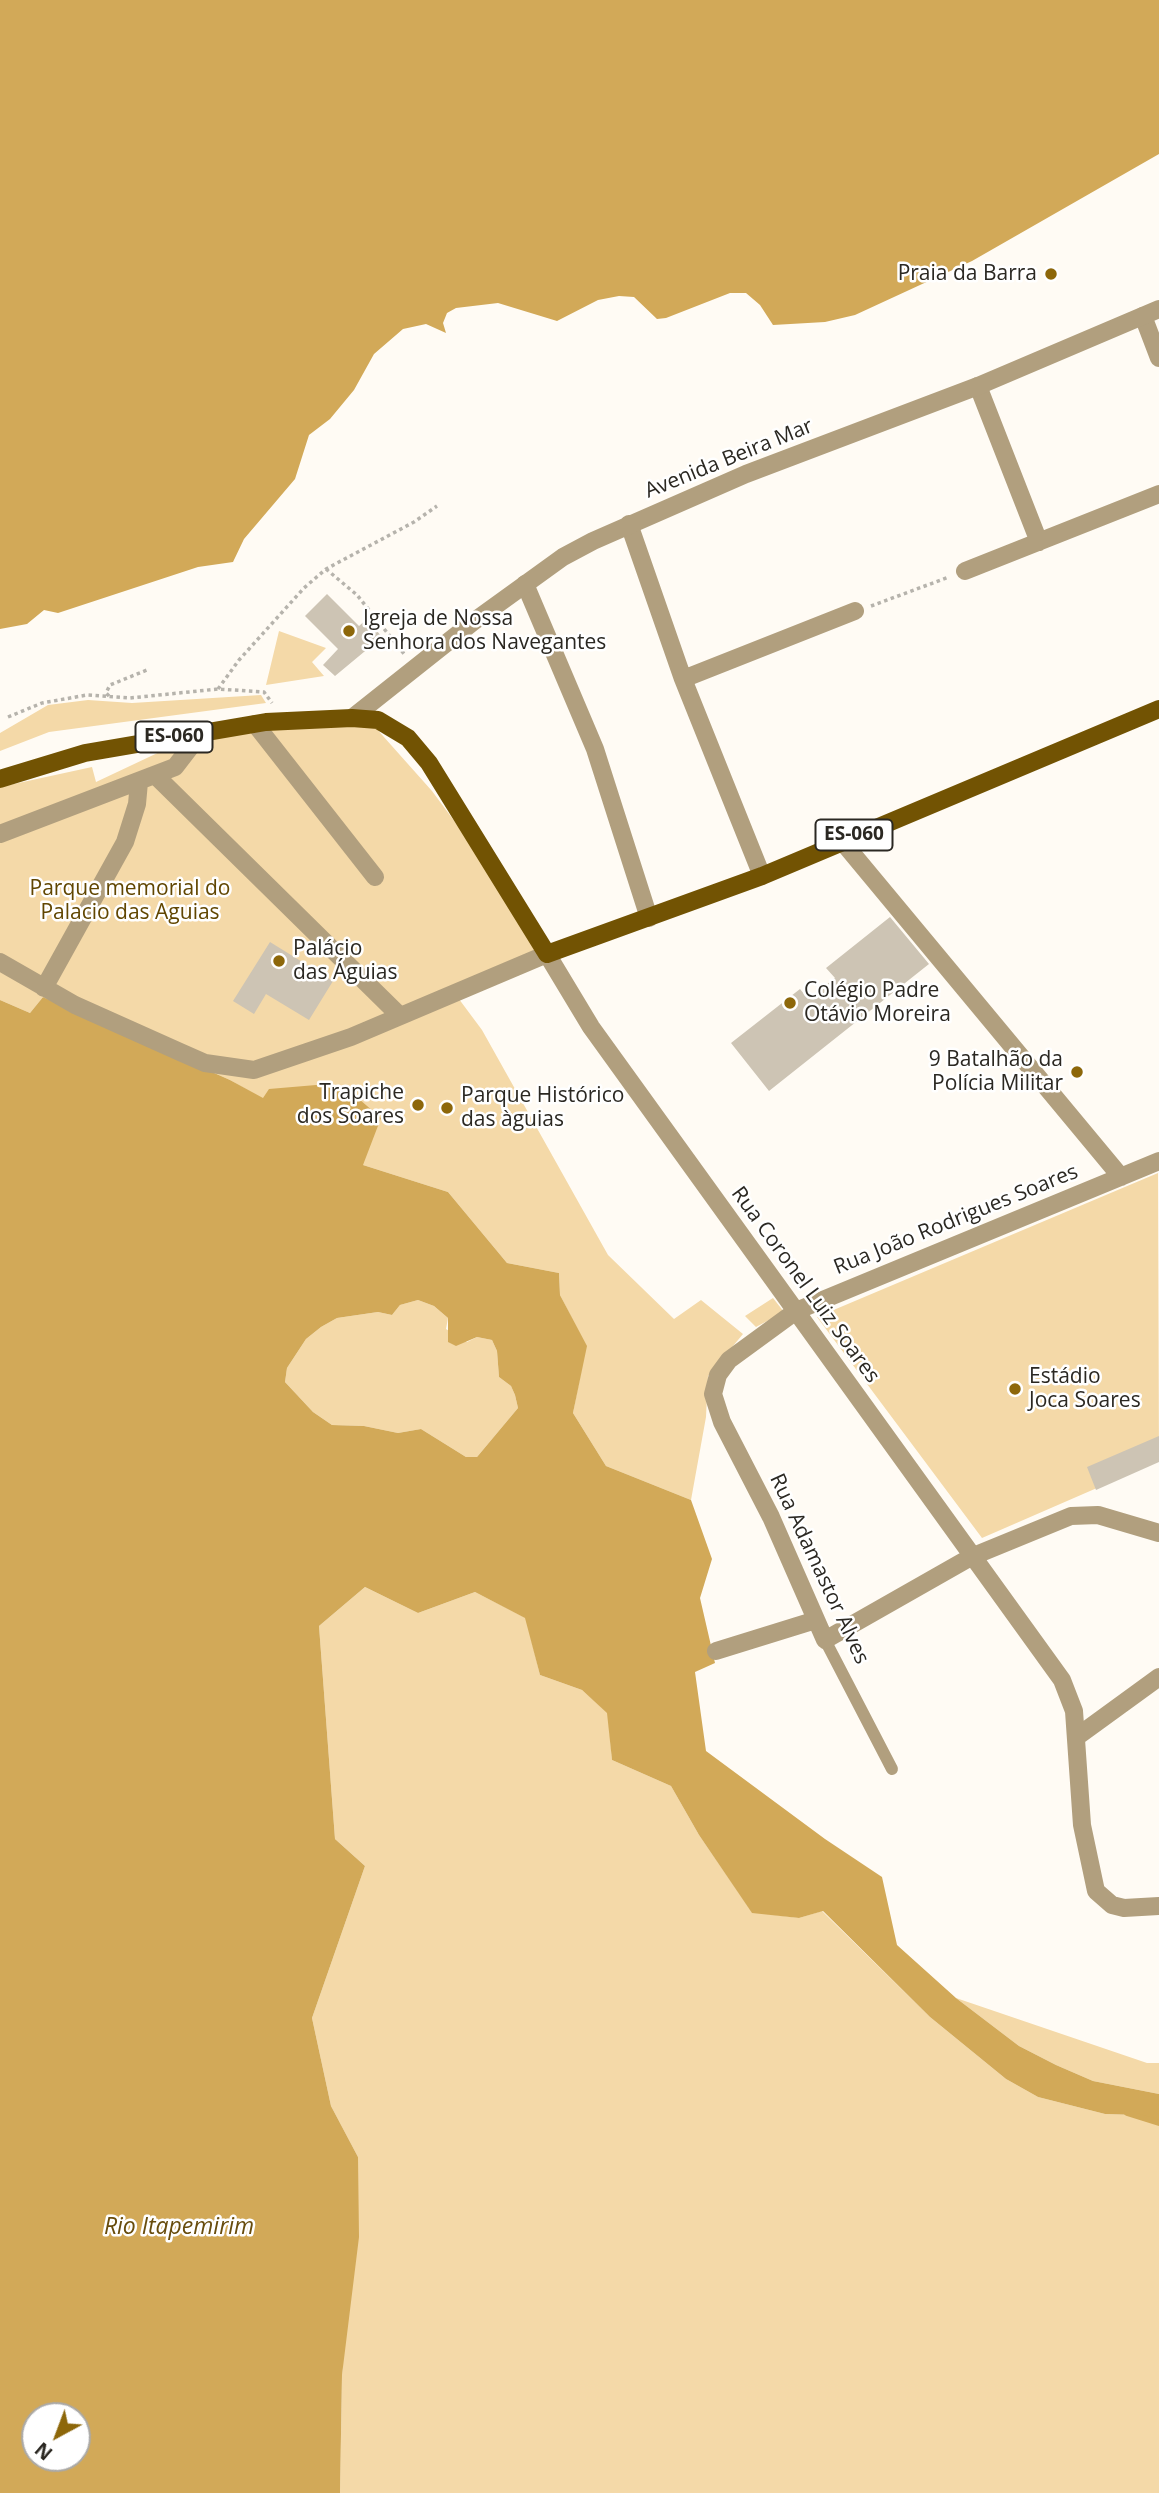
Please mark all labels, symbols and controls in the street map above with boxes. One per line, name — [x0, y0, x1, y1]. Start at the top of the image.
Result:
place label: Praia da Barra — [898, 261, 1037, 287]
marker: Praia da Barra — [1043, 266, 1059, 282]
street label: Avenida Beira Mar — [641, 414, 817, 504]
place label: Igreja de Nossa Senhora dos Navegantes — [363, 606, 606, 656]
marker: Igreja de Nossa Senhora dos Navegantes — [341, 623, 357, 639]
road number: ES-060 — [136, 722, 212, 752]
road number: ES-060 — [816, 820, 892, 850]
park label: Parque memorial do Palacio das Aguias — [30, 876, 230, 926]
place label: Palácio das Águias — [293, 936, 398, 986]
marker: Palácio das Águias — [271, 953, 287, 969]
place label: Colégio Padre Otávio Moreira — [804, 978, 951, 1028]
marker: Colégio Padre Otávio Moreira — [782, 995, 798, 1011]
place label: 9 Batalhão da Polícia Militar — [929, 1047, 1063, 1097]
marker: 9 Batalhão da Polícia Militar — [1069, 1064, 1085, 1080]
place label: Trapiche dos Soares — [297, 1080, 404, 1130]
place label: Parque Histórico das àguias — [461, 1083, 624, 1133]
marker: Trapiche dos Soares — [410, 1097, 426, 1113]
marker: Parque Histórico das àguias — [439, 1100, 455, 1116]
street label: Rua João Rodrigues Soares — [830, 1159, 1082, 1281]
street label: Rua Coronel Luiz Soares — [725, 1182, 885, 1388]
place label: Estádio Joca Soares — [1029, 1364, 1141, 1414]
marker: Estádio Joca Soares — [1007, 1381, 1023, 1397]
street label: Rua Adamastor Alves — [764, 1470, 874, 1668]
water label: Rio Itapemirim — [104, 2213, 254, 2241]
north arrow — [21, 2402, 91, 2472]
text: N — [29, 2436, 58, 2466]

